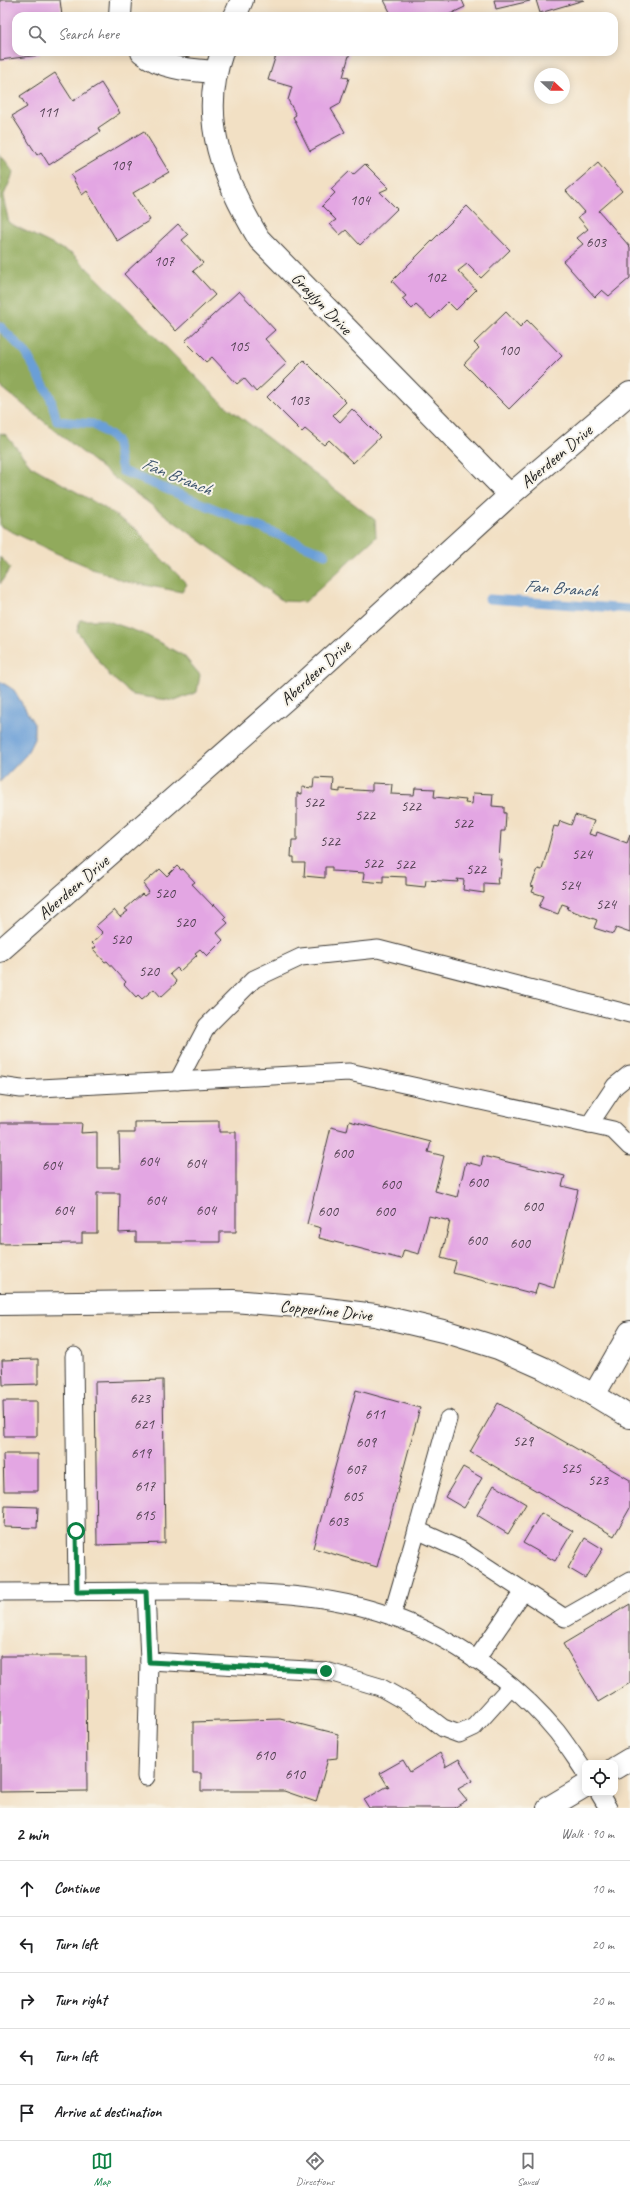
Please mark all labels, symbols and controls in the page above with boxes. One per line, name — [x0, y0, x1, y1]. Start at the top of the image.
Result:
search box — [12, 12, 618, 56]
icon: search — [26, 23, 48, 45]
text: Search here — [58, 25, 119, 44]
north arrow — [534, 68, 570, 104]
house number: 111 — [38, 103, 59, 122]
house number: 109 — [111, 156, 132, 175]
house number: 104 — [350, 191, 371, 210]
house number: 603 — [586, 233, 607, 252]
house number: 107 — [154, 252, 175, 271]
street label: Graylyn Drive — [287, 268, 357, 340]
house number: 102 — [426, 268, 447, 287]
house number: 105 — [229, 337, 250, 356]
house number: 100 — [499, 341, 520, 360]
house number: 103 — [289, 391, 310, 410]
street label: Aberdeen Drive — [516, 419, 598, 493]
water label: Fan Branch — [139, 452, 217, 501]
water label: Fan Branch — [524, 574, 600, 602]
street label: Aberdeen Drive — [276, 634, 356, 709]
house number: 522 — [304, 793, 325, 812]
house number: 522 — [401, 797, 422, 816]
house number: 522 — [355, 806, 376, 825]
house number: 522 — [453, 814, 474, 833]
house number: 522 — [320, 832, 341, 851]
house number: 524 — [572, 845, 593, 864]
street label: Aberdeen Drive — [33, 850, 114, 924]
house number: 522 — [363, 854, 384, 873]
house number: 522 — [395, 855, 416, 874]
house number: 522 — [466, 860, 487, 879]
house number: 524 — [560, 876, 581, 895]
house number: 520 — [155, 884, 176, 903]
house number: 524 — [596, 895, 617, 914]
house number: 520 — [175, 913, 196, 932]
house number: 520 — [111, 930, 132, 949]
house number: 520 — [139, 962, 160, 981]
house number: 600 — [333, 1144, 354, 1163]
house number: 604 — [139, 1152, 160, 1171]
house number: 604 — [186, 1154, 207, 1173]
house number: 604 — [42, 1156, 63, 1175]
house number: 600 — [468, 1173, 489, 1192]
house number: 600 — [381, 1175, 402, 1194]
house number: 604 — [146, 1191, 167, 1210]
house number: 600 — [523, 1197, 544, 1216]
house number: 604 — [54, 1201, 75, 1220]
house number: 604 — [196, 1201, 217, 1220]
house number: 600 — [318, 1202, 339, 1221]
house number: 600 — [375, 1202, 396, 1221]
house number: 600 — [467, 1231, 488, 1250]
house number: 600 — [510, 1234, 531, 1253]
street label: Copperline Drive — [279, 1295, 374, 1326]
house number: 623 — [130, 1389, 151, 1408]
house number: 611 — [365, 1405, 386, 1424]
house number: 621 — [134, 1415, 155, 1434]
house number: 529 — [513, 1432, 534, 1451]
house number: 609 — [356, 1433, 377, 1452]
house number: 619 — [131, 1444, 152, 1463]
house number: 525 — [561, 1459, 582, 1478]
house number: 607 — [346, 1460, 367, 1479]
house number: 523 — [588, 1471, 609, 1490]
house number: 617 — [135, 1477, 156, 1496]
house number: 605 — [343, 1487, 364, 1506]
house number: 615 — [135, 1506, 156, 1525]
house number: 603 — [328, 1512, 349, 1531]
route start — [67, 1522, 85, 1540]
route end — [317, 1662, 335, 1680]
house number: 610 — [255, 1746, 276, 1765]
map controls — [582, 1760, 618, 1796]
button: locate — [582, 1760, 618, 1796]
house number: 610 — [285, 1765, 306, 1784]
text: 2 min — [16, 1824, 49, 1845]
text: Walk · 90 m — [561, 1826, 614, 1842]
icon: ahead — [16, 1878, 38, 1900]
text: Continue — [54, 1879, 99, 1898]
text: 10 m — [592, 1881, 614, 1897]
icon: left — [16, 1934, 38, 1956]
text: Turn left — [54, 1935, 97, 1954]
text: 20 m — [592, 1937, 614, 1953]
icon: right — [16, 1990, 38, 2012]
text: Turn right — [54, 1991, 107, 2010]
text: 20 m — [592, 1993, 614, 2009]
icon: left — [16, 2046, 38, 2068]
text: Turn left — [54, 2047, 97, 2066]
text: 40 m — [592, 2049, 614, 2065]
icon: arrive — [16, 2102, 38, 2124]
text: Arrive at destination — [54, 2103, 161, 2122]
tab: Map — [91, 2150, 113, 2188]
tab: Directions — [296, 2150, 334, 2188]
tab: Saved — [517, 2150, 539, 2188]

